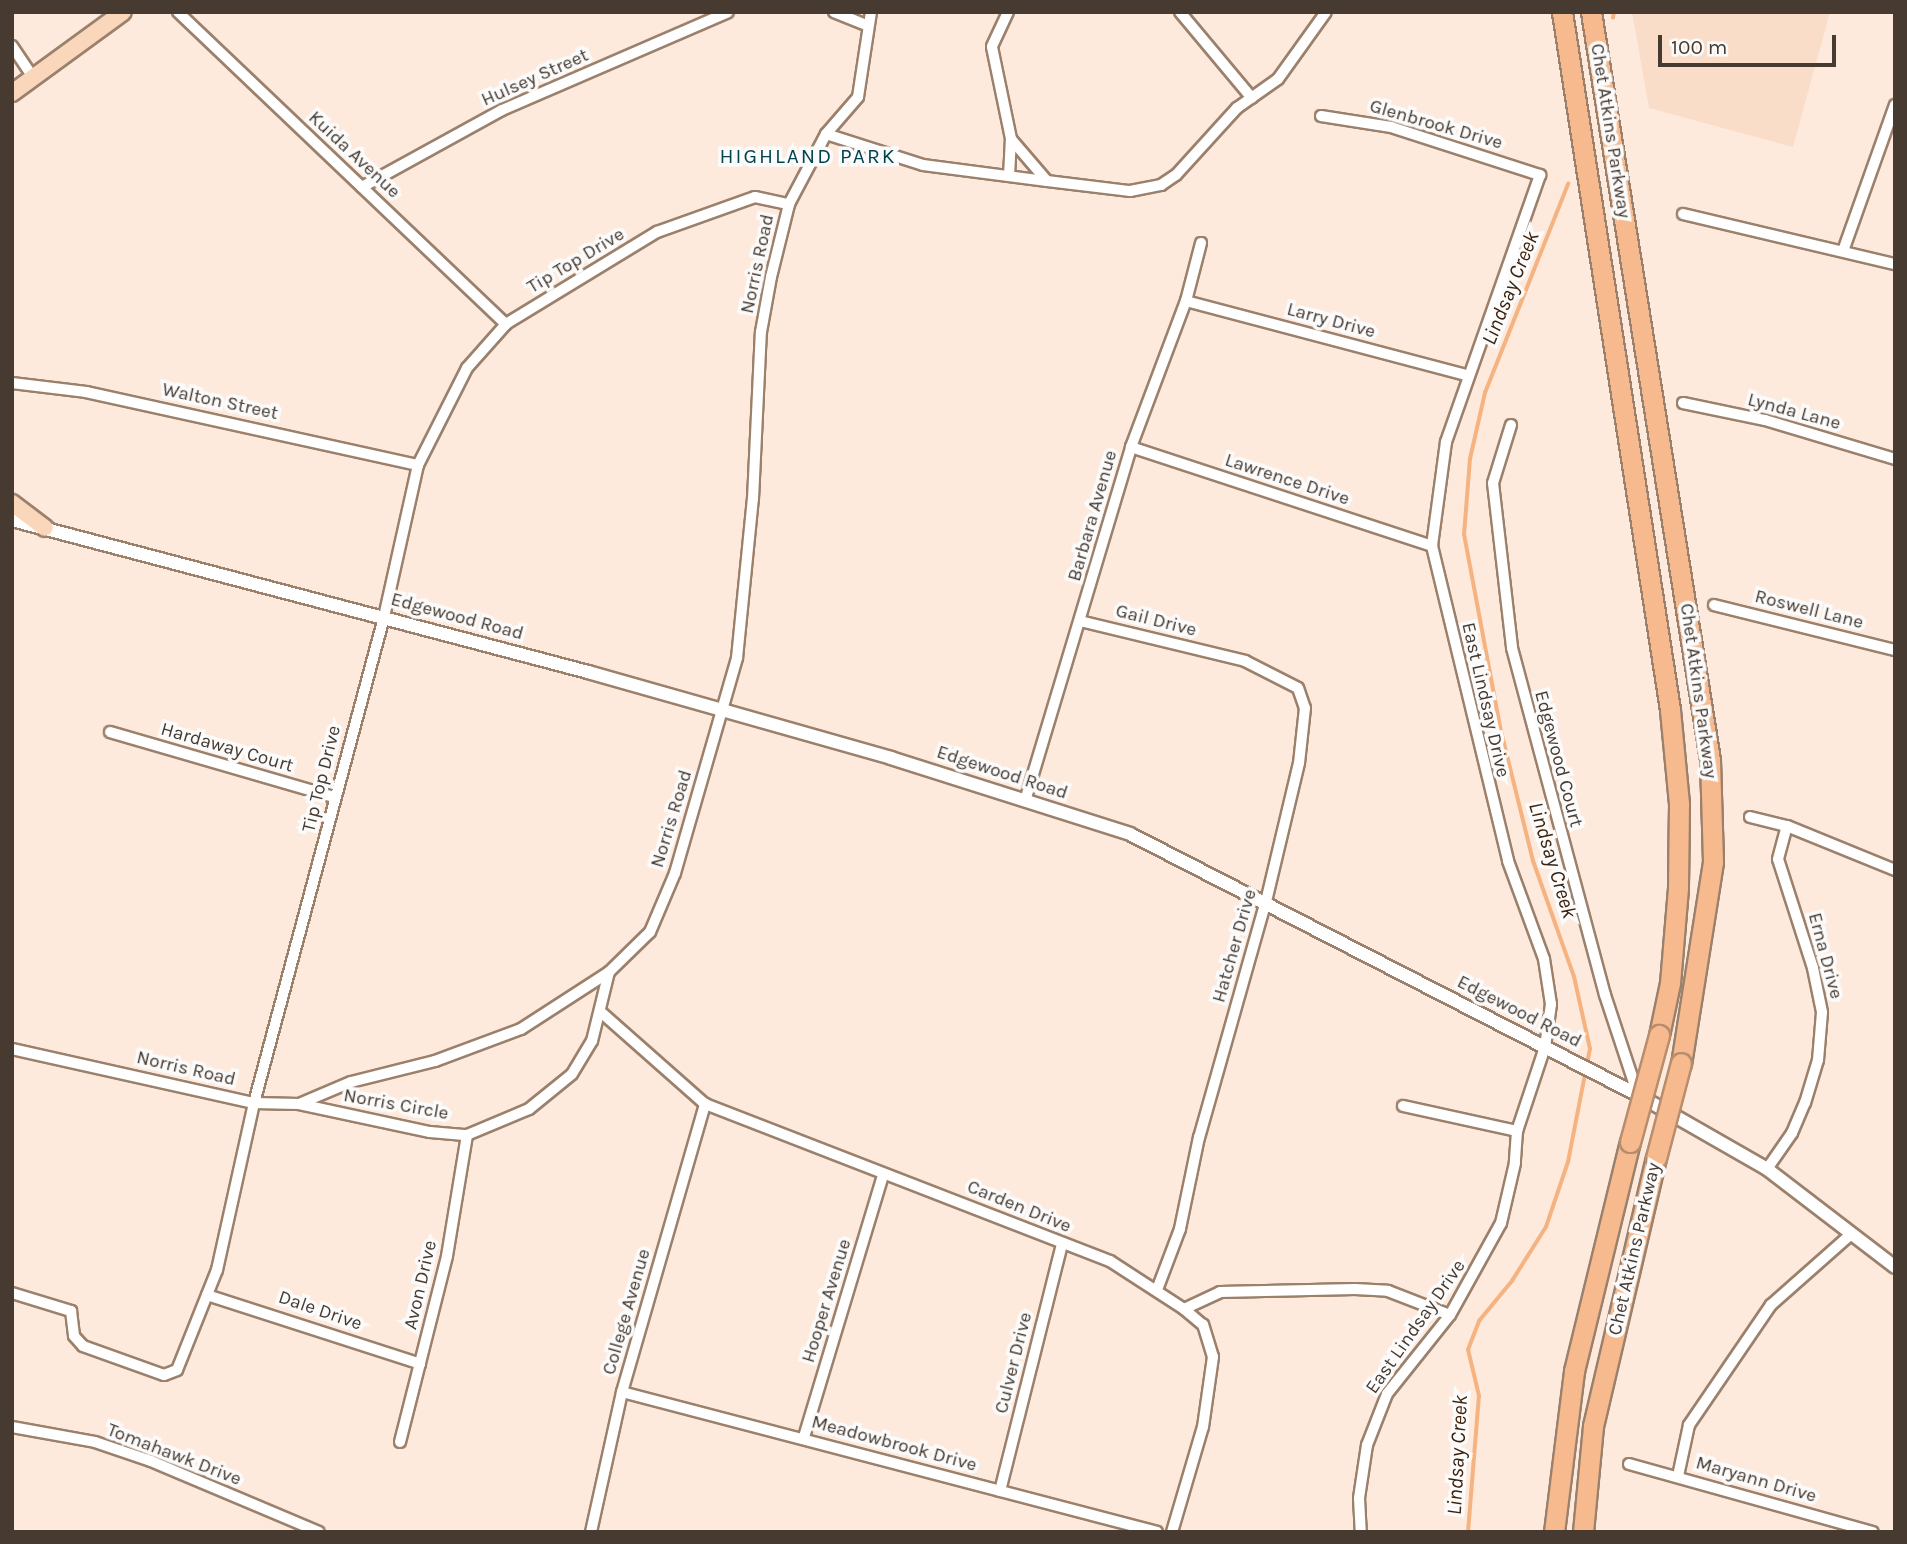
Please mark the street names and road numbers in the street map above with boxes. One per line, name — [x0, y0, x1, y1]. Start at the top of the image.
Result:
street label: Chet Atkins Parkway — [1585, 42, 1635, 220]
street label: Hulsey Street — [478, 44, 592, 112]
street label: Glenbrook Drive — [1367, 95, 1505, 155]
street label: Kuida Avenue — [303, 107, 405, 203]
street label: Norris Road — [736, 212, 780, 316]
street label: Tip Top Drive — [523, 223, 629, 299]
street label: Larry Drive — [1284, 298, 1378, 344]
street label: Walton Street — [160, 379, 280, 425]
street label: Lynda Lane — [1745, 389, 1843, 435]
street label: Barbara Avenue — [1063, 448, 1123, 584]
street label: Lawrence Drive — [1222, 449, 1352, 511]
street label: Roswell Lane — [1752, 585, 1866, 635]
street label: Edgewood Road — [388, 588, 526, 646]
street label: Gail Drive — [1113, 600, 1199, 642]
street label: Chet Atkins Parkway — [1674, 602, 1722, 780]
street label: East Lindsay Drive — [1456, 620, 1514, 780]
street label: Edgewood Court — [1529, 688, 1587, 830]
street label: Hardaway Court — [158, 718, 296, 778]
street label: Tip Top Drive — [298, 723, 346, 835]
street label: Edgewood Road — [934, 741, 1070, 805]
street label: Norris Road — [646, 767, 698, 871]
street label: Hatcher Drive — [1208, 887, 1262, 1005]
street label: Erna Drive — [1803, 910, 1847, 1002]
street label: Edgewood Road — [1453, 971, 1585, 1053]
street label: Norris Road — [134, 1047, 238, 1091]
street label: Norris Circle — [342, 1085, 450, 1125]
street label: Chet Atkins Parkway — [1604, 1160, 1666, 1338]
street label: Carden Drive — [964, 1176, 1074, 1238]
street label: Hooper Avenue — [797, 1236, 857, 1366]
street label: Avon Drive — [400, 1238, 442, 1332]
street label: College Avenue — [598, 1246, 656, 1378]
street label: East Lindsay Drive — [1361, 1256, 1471, 1398]
street label: Dale Drive — [275, 1286, 365, 1336]
street label: Culver Drive — [990, 1310, 1038, 1416]
street label: Meadowbrook Drive — [809, 1411, 979, 1477]
street label: Tomahawk Drive — [104, 1419, 244, 1491]
street label: Maryann Drive — [1693, 1452, 1819, 1508]

